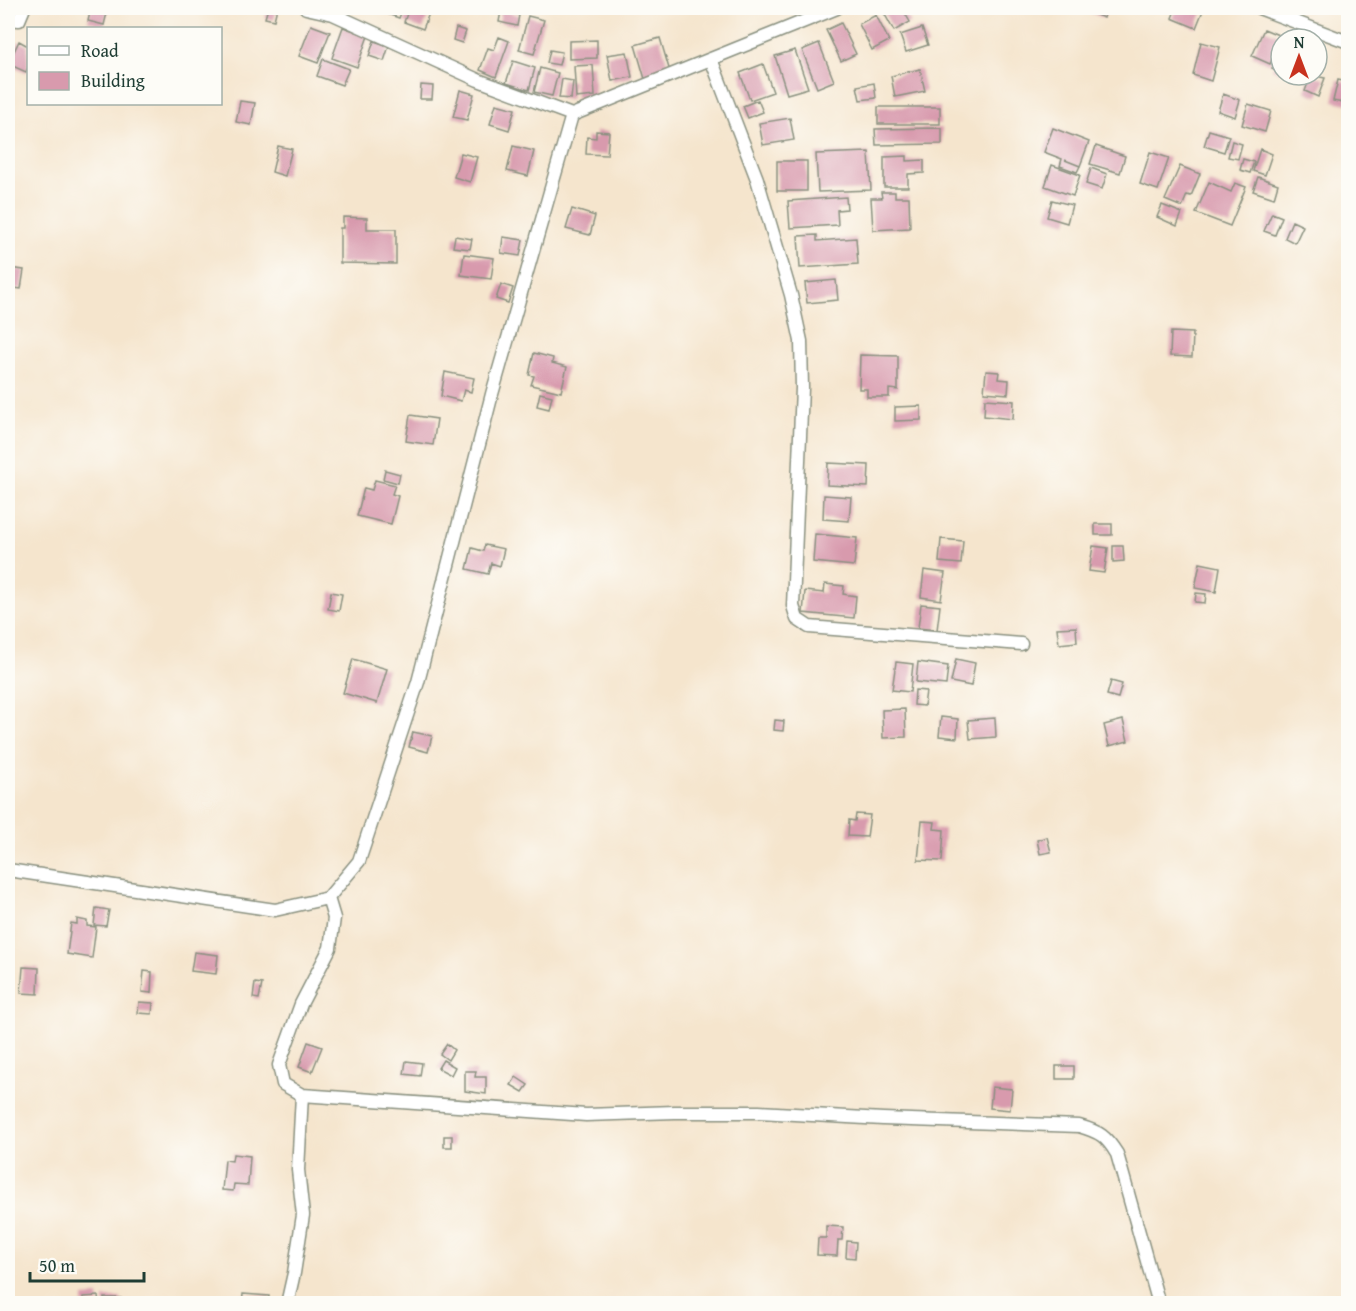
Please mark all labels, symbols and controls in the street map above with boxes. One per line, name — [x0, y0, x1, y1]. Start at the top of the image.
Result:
legend — [27, 27, 222, 105]
north arrow — [1269, 27, 1329, 87]
text: N — [1294, 30, 1305, 54]
text: Road — [81, 37, 119, 64]
text: Building — [81, 67, 145, 94]
scale bar — [30, 1245, 144, 1283]
text: 50 m — [39, 1252, 75, 1279]

